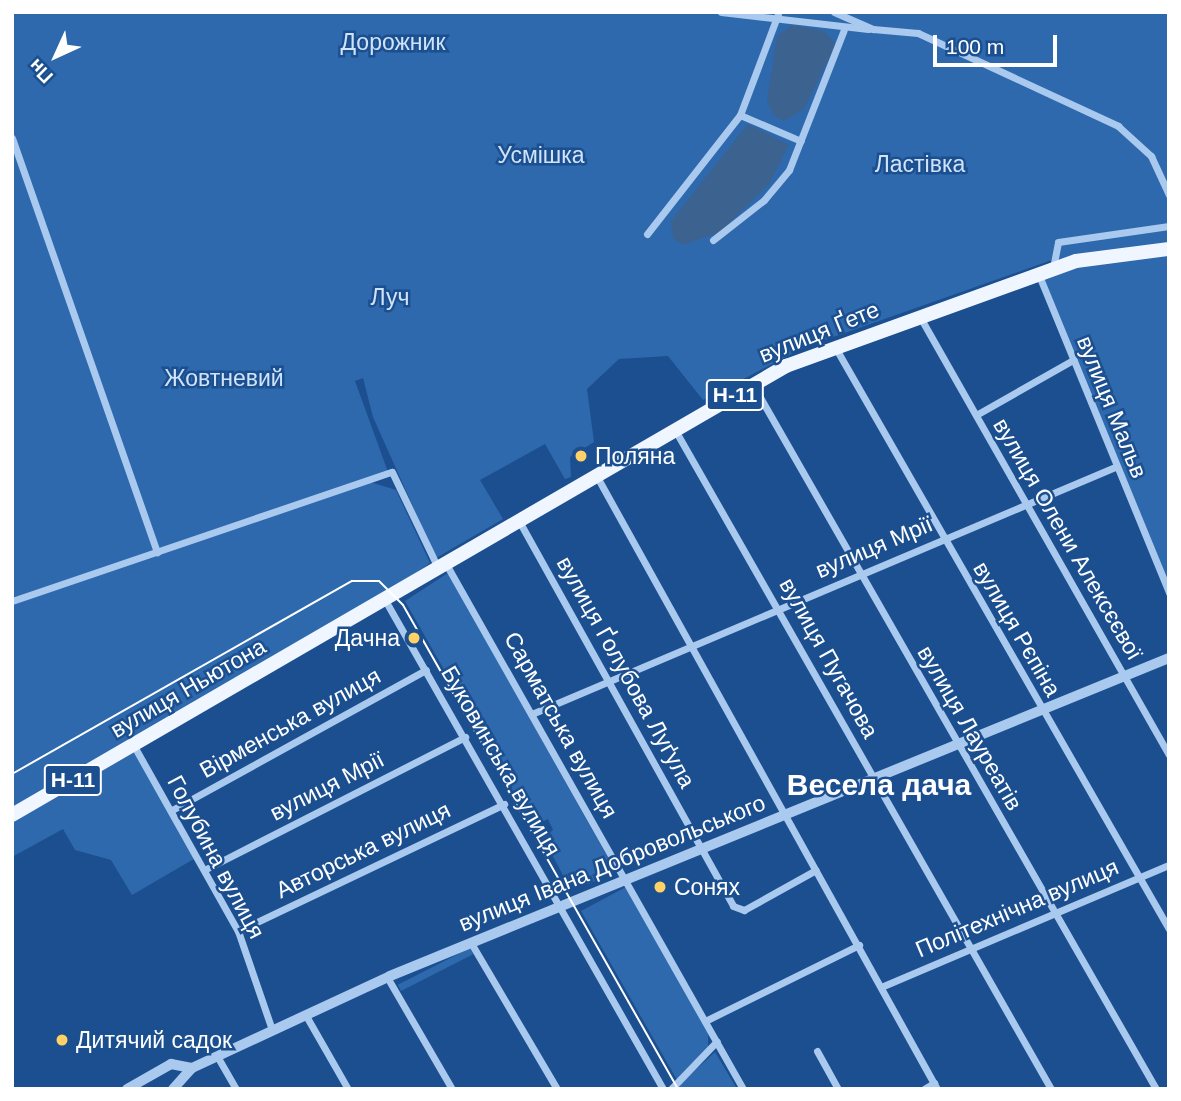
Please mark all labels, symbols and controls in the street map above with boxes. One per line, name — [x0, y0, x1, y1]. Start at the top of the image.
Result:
north arrow — [21, 21, 91, 91]
scale bar — [936, 21, 1060, 65]
park label: Дорожник — [341, 28, 445, 56]
text: 100 m — [946, 35, 1004, 58]
text: Пн — [24, 55, 57, 88]
park label: Усмішка — [497, 141, 585, 169]
park label: Ластівка — [875, 150, 965, 178]
park label: Луч — [371, 283, 409, 311]
street label: вулиця Ґете — [755, 295, 883, 369]
street label: вулиця Мальв — [1071, 332, 1153, 482]
park label: Жовтневий — [164, 364, 284, 392]
road number: Н-11 — [705, 378, 765, 412]
street label: вулиця Олени Алексєєвої — [987, 413, 1149, 665]
place label: Поляна — [595, 442, 675, 470]
marker: Поляна — [573, 448, 589, 464]
street label: вулиця Мрії — [811, 510, 937, 584]
street label: вулиця Ґолубова Луґула — [551, 551, 701, 793]
street label: вулиця Рєпіна — [967, 557, 1067, 701]
street label: вулиця Пугачова — [774, 573, 884, 743]
place label: Дачна — [335, 624, 400, 652]
street label: Сарматська вулиця — [498, 627, 624, 823]
marker: Дачна — [406, 630, 422, 646]
street label: вулиця Ньютона — [105, 632, 271, 744]
street label: вулиця Лауреатів — [912, 641, 1028, 815]
street label: Буковинська вулиця — [435, 661, 567, 861]
street label: Вірменська вулиця — [195, 662, 385, 784]
street label: вулиця Мрії — [265, 745, 389, 827]
road number: Н-11 — [43, 762, 103, 798]
district label: Весела дача — [787, 767, 971, 803]
street label: Голубина вулиця — [161, 771, 271, 943]
street label: вулиця Івана Добровольського — [455, 789, 769, 937]
street label: Авторська вулиця — [271, 796, 455, 904]
street label: Політехнічна вулиця — [911, 853, 1123, 963]
place label: Сонях — [674, 873, 740, 901]
marker: Сонях — [652, 879, 668, 895]
place label: Дитячий садок — [76, 1026, 232, 1054]
marker: Дитячий садок — [54, 1032, 70, 1048]

